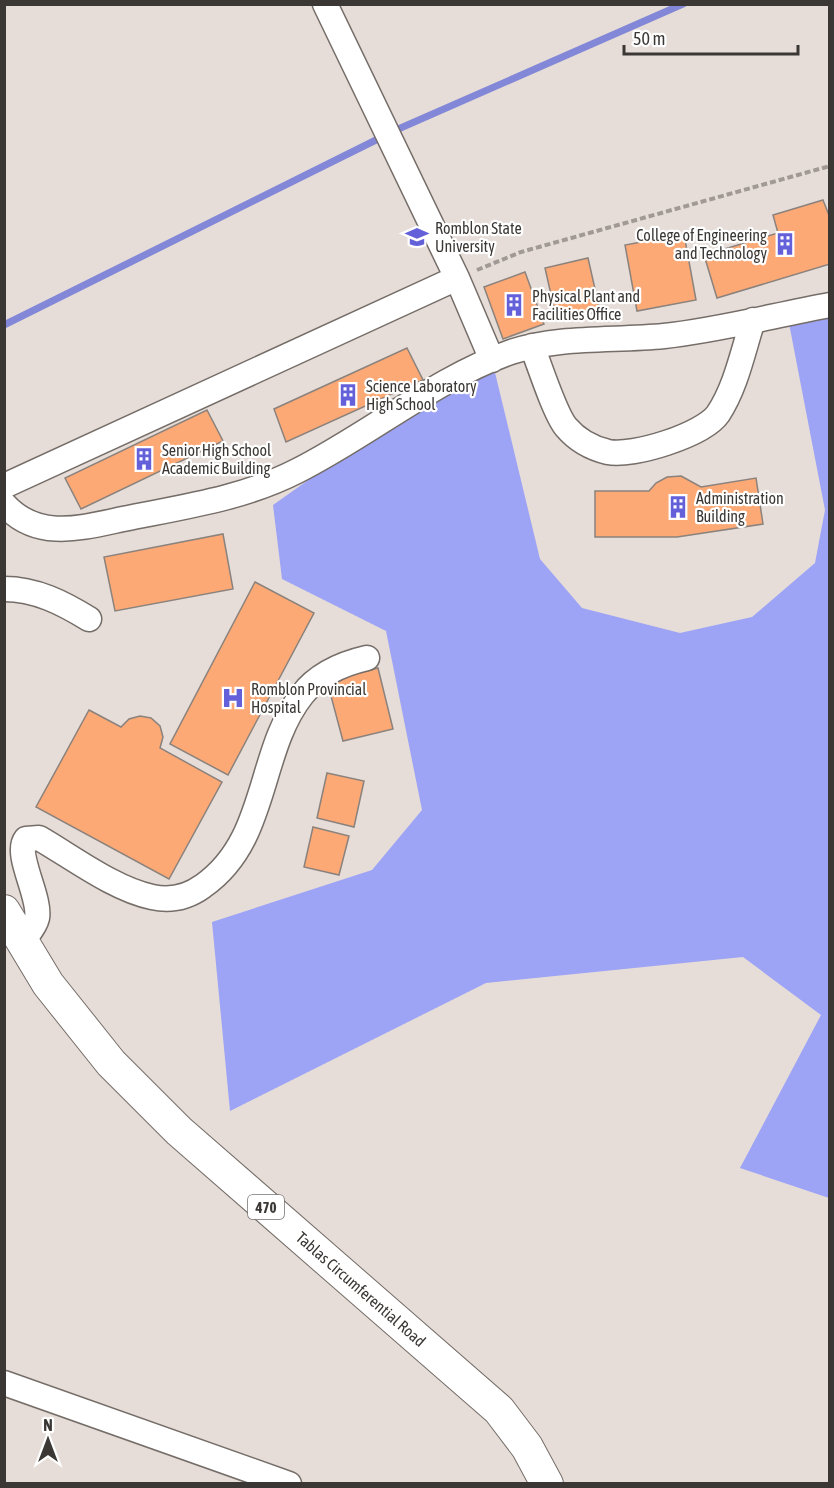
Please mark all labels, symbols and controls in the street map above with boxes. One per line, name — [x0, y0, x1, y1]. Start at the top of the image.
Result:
scale bar — [624, 18, 798, 56]
text: 50 m — [633, 28, 665, 49]
place label: Romblon State University — [435, 219, 522, 256]
school or university icon: Romblon State University — [404, 224, 430, 250]
place label: College of Engineering and Technology — [636, 226, 767, 263]
building icon: College of Engineering and Technology — [772, 231, 798, 257]
place label: Physical Plant and Facilities Office — [532, 287, 640, 323]
building icon: Physical Plant and Facilities Office — [501, 292, 527, 318]
place label: Science Laboratory High School — [366, 377, 477, 414]
building icon: Science Laboratory High School — [335, 382, 361, 408]
place label: Senior High School Academic Building — [162, 441, 272, 478]
building icon: Senior High School Academic Building — [131, 446, 157, 472]
place label: Administration Building — [696, 489, 784, 526]
building icon: Administration Building — [665, 494, 691, 520]
place label: Romblon Provincial Hospital — [251, 680, 367, 717]
hospital icon: Romblon Provincial Hospital — [220, 685, 246, 711]
road number: 470 — [248, 1195, 284, 1219]
street label: Tablas Circumferential Road — [293, 1228, 429, 1350]
north arrow — [18, 1410, 78, 1470]
text: N — [43, 1416, 53, 1434]

